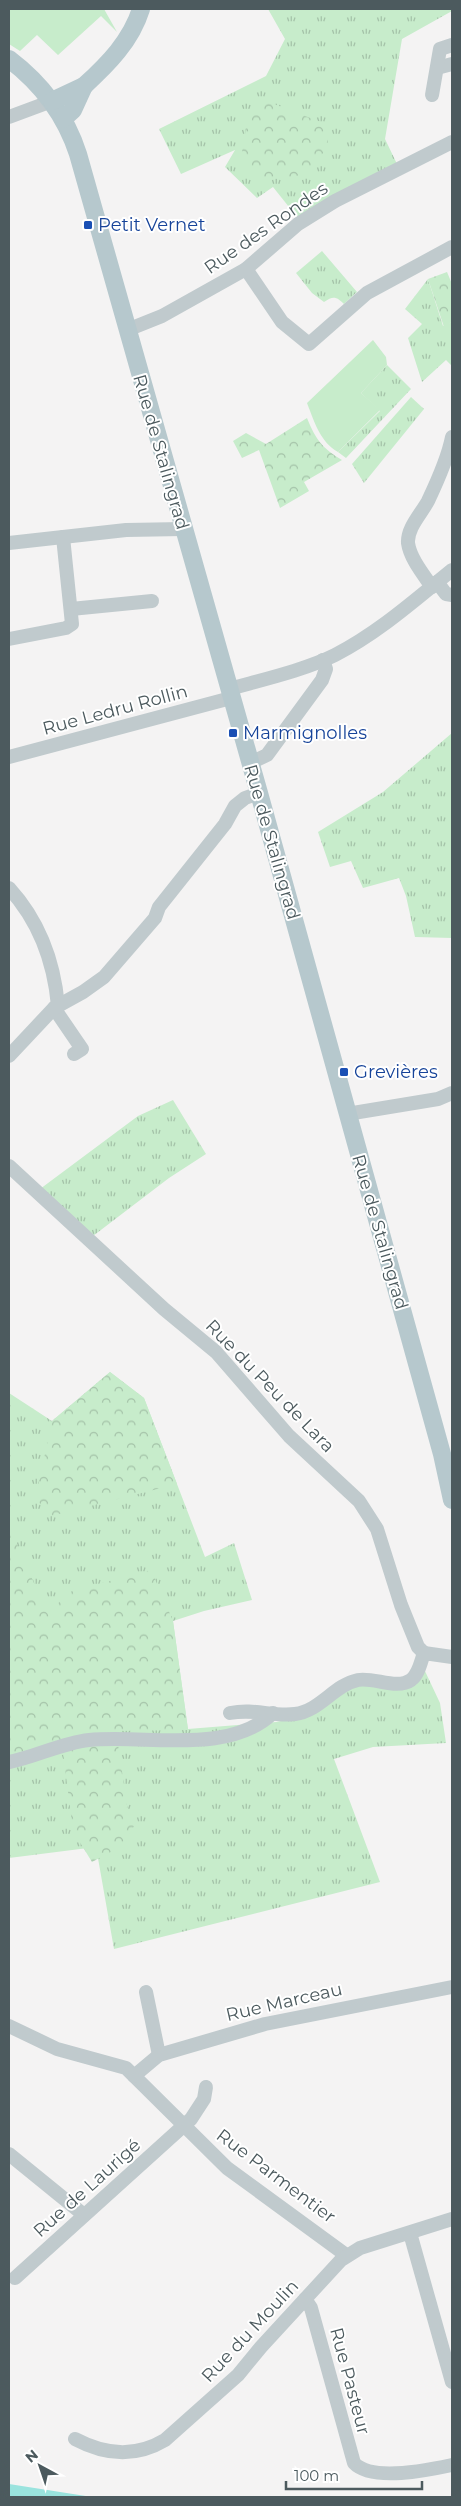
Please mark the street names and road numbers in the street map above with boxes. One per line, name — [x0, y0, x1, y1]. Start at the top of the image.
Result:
street label: Rue des Rondes — [200, 177, 332, 279]
street label: Rue de Stalingrad — [128, 372, 194, 532]
street label: Rue Ledru Rollin — [40, 680, 190, 740]
street label: Rue de Stalingrad — [239, 762, 305, 922]
street label: Rue de Stalingrad — [347, 1152, 413, 1312]
street label: Rue du Peu de Lara — [201, 1315, 339, 1457]
street label: Rue Marceau — [224, 1978, 344, 2026]
street label: Rue Parmentier — [212, 2124, 340, 2228]
street label: Rue de Laurigé — [29, 2134, 145, 2242]
street label: Rue du Moulin — [197, 2275, 303, 2387]
street label: Rue Pasteur — [325, 2325, 375, 2437]

